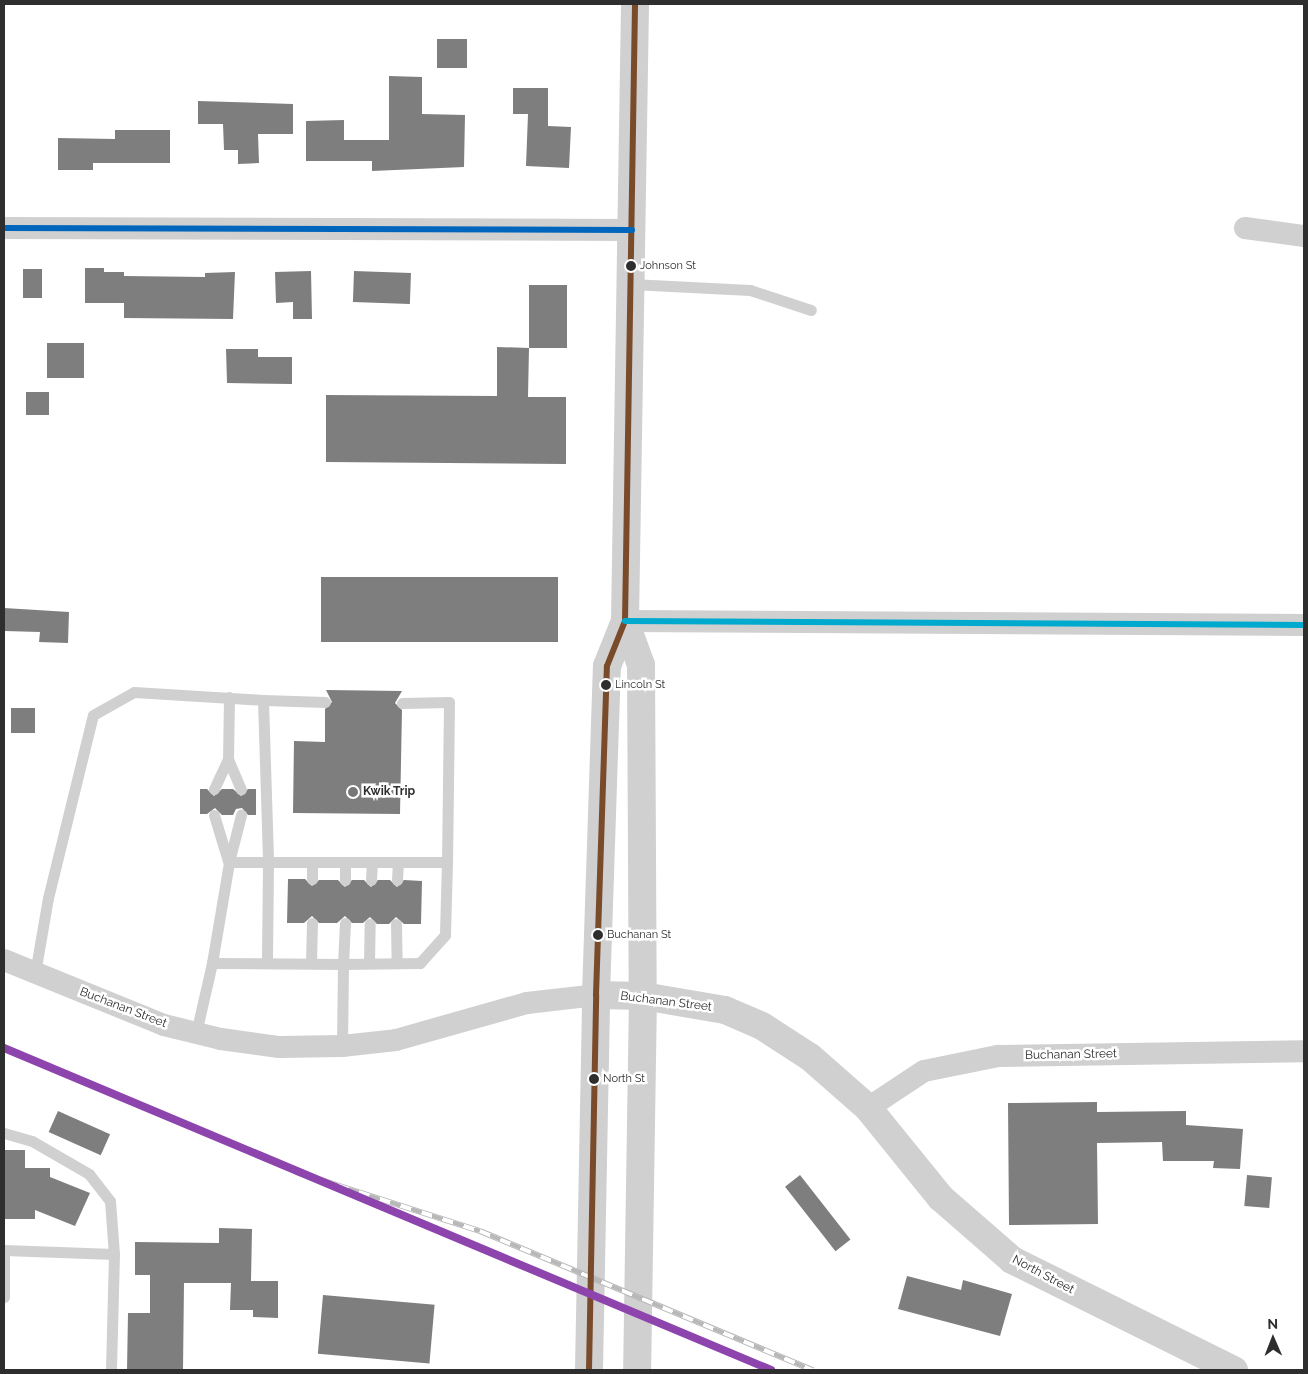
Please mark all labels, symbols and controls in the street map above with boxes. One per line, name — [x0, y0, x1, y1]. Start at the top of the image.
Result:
place label: Johnson St — [640, 259, 696, 273]
marker: Johnson St — [626, 261, 636, 271]
place label: Lincoln St — [615, 678, 665, 692]
marker: Lincoln St — [601, 680, 611, 690]
place label: Kwik Trip — [363, 785, 415, 799]
marker: Kwik Trip — [347, 786, 359, 798]
place label: Buchanan St — [607, 928, 671, 942]
marker: Buchanan St — [593, 930, 603, 940]
street label: Buchanan Street — [77, 985, 169, 1031]
street label: Buchanan Street — [619, 989, 713, 1015]
street label: Buchanan Street — [1025, 1047, 1117, 1063]
place label: North St — [603, 1072, 645, 1086]
marker: North St — [589, 1074, 599, 1084]
street label: North Street — [1010, 1253, 1076, 1297]
north arrow — [1248, 1314, 1298, 1364]
text: N — [1267, 1316, 1278, 1332]

